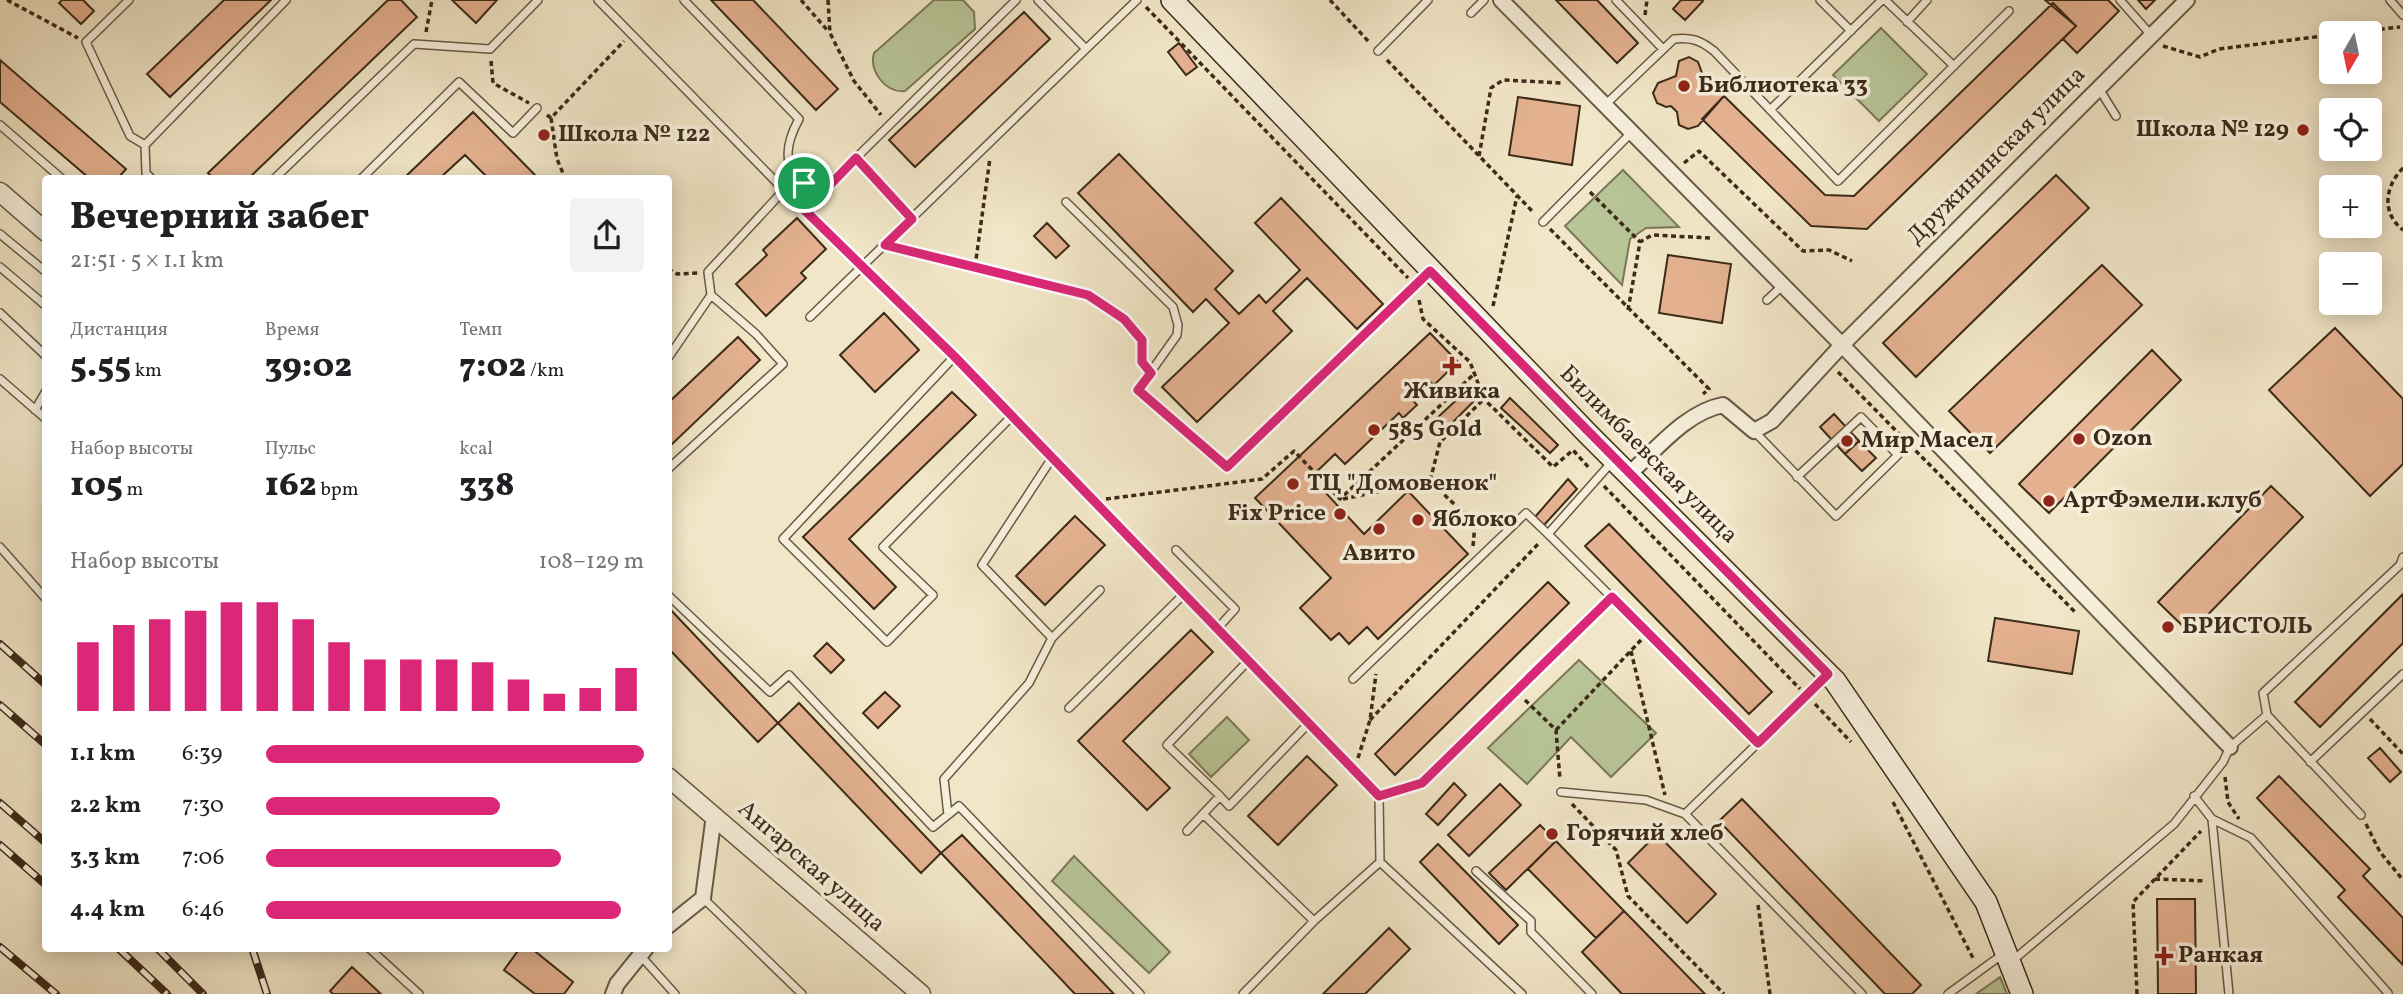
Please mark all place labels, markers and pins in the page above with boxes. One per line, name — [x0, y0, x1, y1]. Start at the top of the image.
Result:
place label: Библиотека 33 — [1698, 69, 1868, 103]
marker: Библиотека 33 — [1676, 78, 1692, 94]
place label: Школа № 129 — [2136, 113, 2289, 147]
place label: Школа № 122 — [558, 118, 711, 152]
marker: Школа № 129 — [2295, 122, 2311, 138]
marker: Школа № 122 — [536, 127, 552, 143]
pin — [774, 153, 834, 213]
marker: Живика — [1444, 358, 1460, 374]
place label: Живика — [1404, 375, 1500, 409]
place label: 585 Gold — [1388, 413, 1482, 447]
marker: 585 Gold — [1366, 422, 1382, 438]
place label: Ozon — [2093, 422, 2153, 456]
place label: Мир Масел — [1861, 424, 1993, 458]
marker: Ozon — [2071, 431, 2087, 447]
marker: Мир Масел — [1839, 433, 1855, 449]
place label: ТЦ "Домовенок" — [1307, 467, 1497, 501]
marker: ТЦ "Домовенок" — [1285, 476, 1301, 492]
place label: АртФэмели.клуб — [2063, 484, 2262, 518]
marker: АртФэмели.клуб — [2041, 493, 2057, 509]
place label: Fix Price — [1228, 497, 1326, 531]
place label: Яблоко — [1432, 503, 1517, 537]
marker: Fix Price — [1332, 506, 1348, 522]
marker: Яблоко — [1410, 512, 1426, 528]
marker: Авито — [1371, 521, 1387, 537]
place label: Авито — [1343, 537, 1415, 571]
place label: БРИСТОЛЬ — [2182, 610, 2313, 644]
marker: БРИСТОЛЬ — [2160, 619, 2176, 635]
place label: Горячий хлеб — [1566, 817, 1724, 851]
marker: Горячий хлеб — [1544, 826, 1560, 842]
place label: Ранкая — [2178, 939, 2263, 973]
marker: Ранкая — [2156, 948, 2172, 964]

